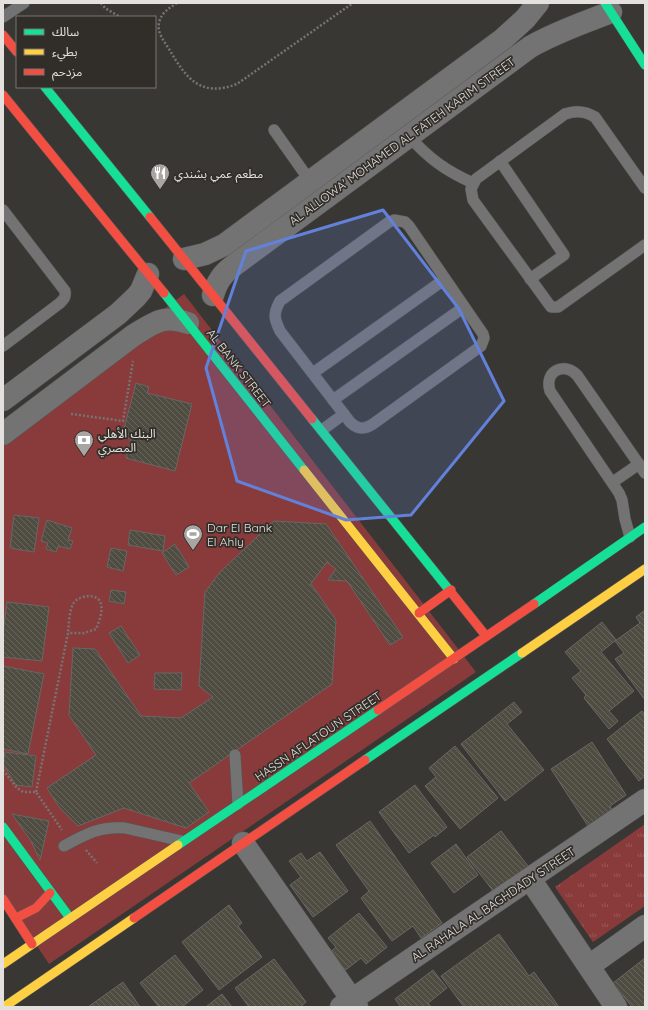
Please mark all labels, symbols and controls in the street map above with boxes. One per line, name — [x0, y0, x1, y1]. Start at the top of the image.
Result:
legend — [16, 16, 156, 88]
text: سالك — [52, 24, 79, 39]
text: بطيء — [52, 44, 78, 62]
street label: AL ALLOWA' MOHAMED AL FATEH KARIM STREET — [286, 54, 518, 228]
text: مزدحم — [52, 64, 82, 81]
restaurant icon: مطعم عمي بشندي — [149, 162, 171, 190]
place label: مطعم عمي بشندي — [174, 166, 263, 183]
street label: AL BANK STREET — [204, 326, 274, 410]
place label: البنك الأهلي المصري — [98, 426, 156, 457]
bank icon: البنك الأهلي المصري — [73, 429, 95, 457]
place label: Dar El Bank El Ahly — [207, 520, 272, 549]
sports icon: Dar El Bank El Ahly — [182, 523, 204, 551]
street label: HASSN AFLATOUN STREET — [252, 688, 384, 784]
street label: AL RAHALA AL BAGHDADY STREET — [408, 843, 578, 965]

